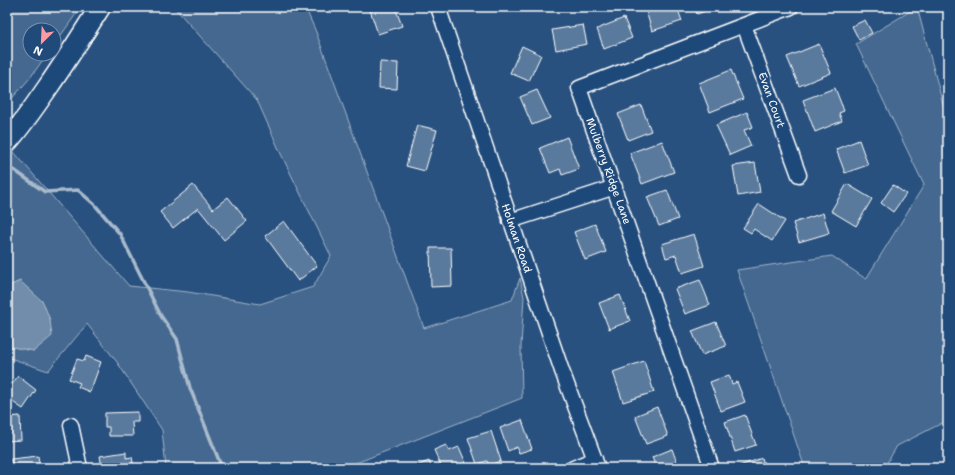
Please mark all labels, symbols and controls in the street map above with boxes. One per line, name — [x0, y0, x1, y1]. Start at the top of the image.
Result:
north arrow — [22, 22, 62, 62]
text: N — [31, 42, 45, 59]
street label: Evan Court — [754, 70, 789, 130]
street label: Mulberry Ridge Lane — [582, 116, 635, 227]
street label: Holman Road — [498, 202, 535, 275]

